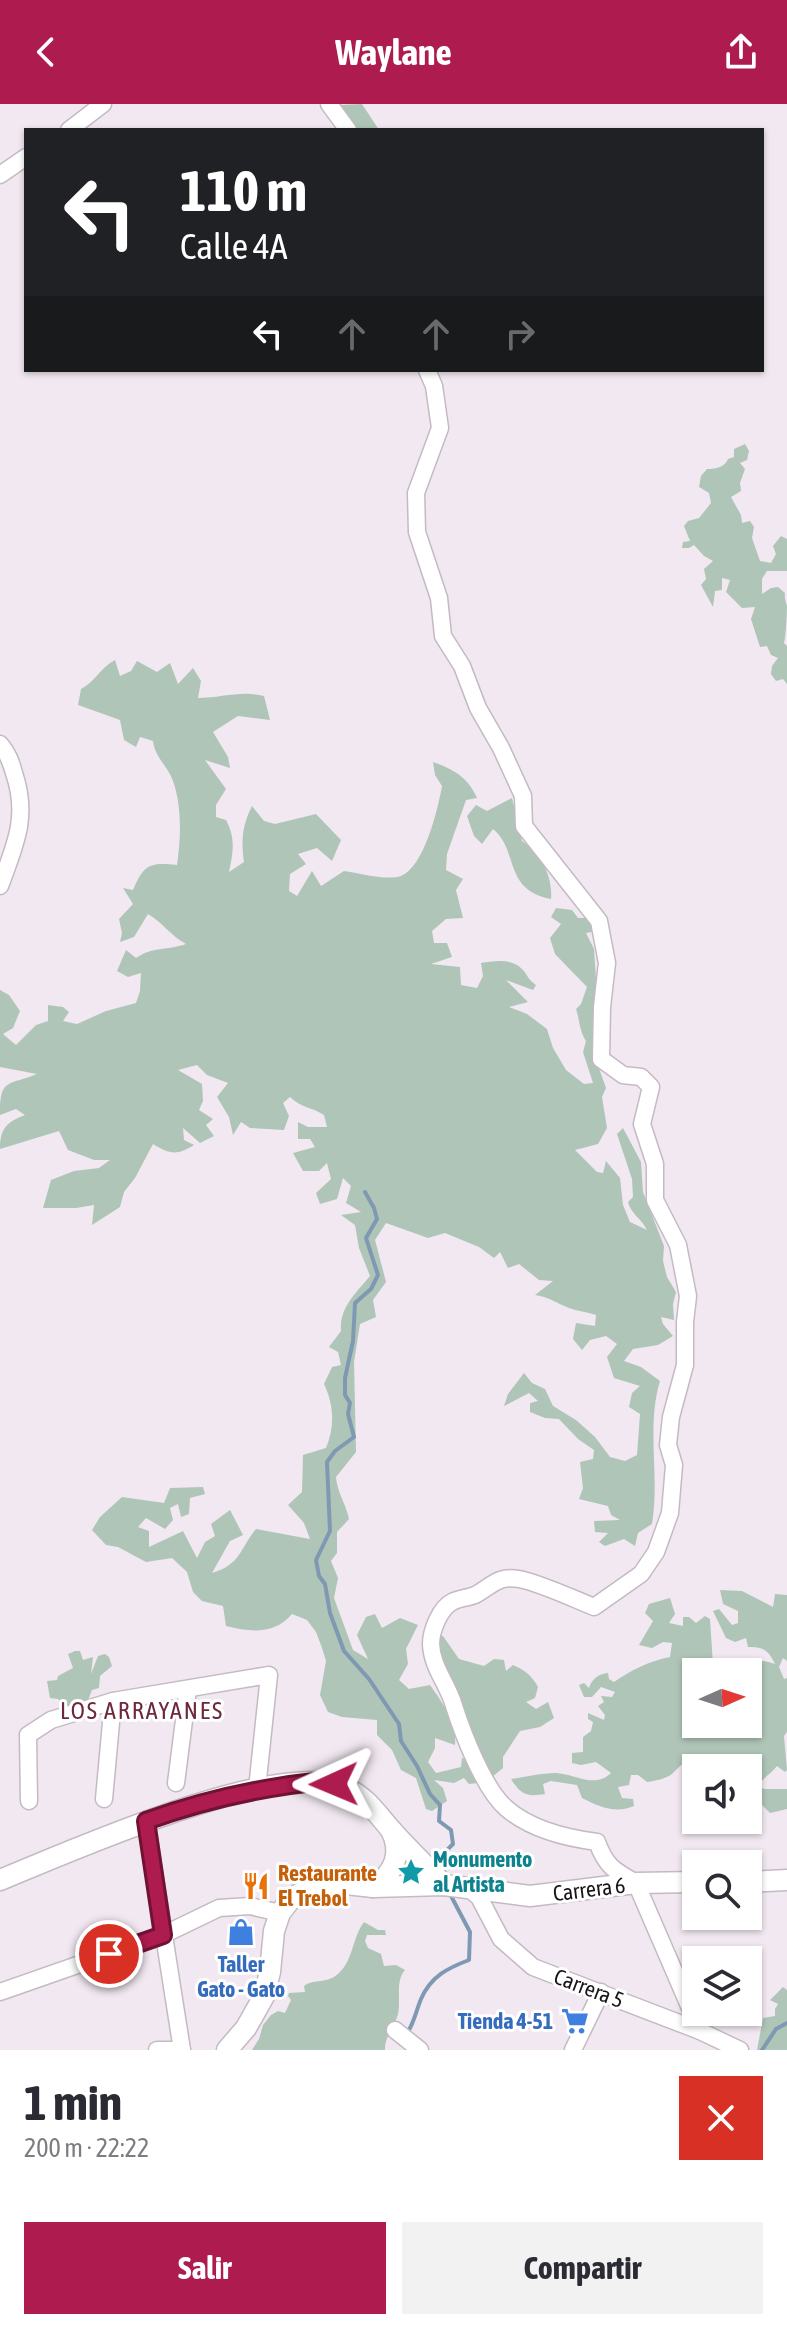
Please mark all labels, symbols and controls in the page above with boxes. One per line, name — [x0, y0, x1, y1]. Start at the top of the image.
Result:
icon: back — [24, 30, 68, 74]
icon: share — [719, 30, 763, 74]
text: Waylane — [335, 31, 452, 73]
text: 110 m — [180, 159, 307, 223]
icon: left — [48, 160, 152, 264]
text: Calle 4A — [180, 225, 288, 267]
icon: left — [246, 312, 290, 356]
icon: ahead — [330, 312, 374, 356]
icon: ahead — [414, 312, 458, 356]
icon: right — [498, 312, 542, 356]
north arrow — [682, 1658, 762, 1738]
map controls — [682, 1658, 762, 2026]
district label: LOS ARRAYANES — [60, 1697, 224, 1724]
position arrow — [292, 1742, 376, 1826]
button: sound — [682, 1754, 762, 1834]
place label: Monumento al Artista — [433, 1846, 532, 1897]
button: search — [682, 1850, 762, 1930]
place icon: Monumento al Artista — [396, 1857, 426, 1887]
place label: Restaurante El Trebol — [278, 1860, 377, 1911]
restaurant icon: Restaurante El Trebol — [241, 1871, 271, 1901]
street label: Carrera 6 — [551, 1872, 627, 1906]
shop icon: Taller Gato - Gato — [226, 1917, 256, 1947]
pin — [75, 1920, 143, 1988]
icon: arrive — [87, 1932, 131, 1976]
button: layers — [682, 1946, 762, 2026]
place label: Taller Gato - Gato — [197, 1951, 285, 2002]
street label: Carrera 5 — [550, 1963, 628, 2013]
supermarket icon: Tienda 4-51 — [560, 2006, 590, 2036]
place label: Tienda 4-51 — [458, 2008, 553, 2034]
text: 1 min — [24, 2075, 122, 2130]
button: close — [679, 2076, 763, 2160]
text: 200 m · 22:22 — [24, 2133, 149, 2163]
button: Salir — [24, 2222, 386, 2314]
button: Compartir — [402, 2222, 763, 2314]

